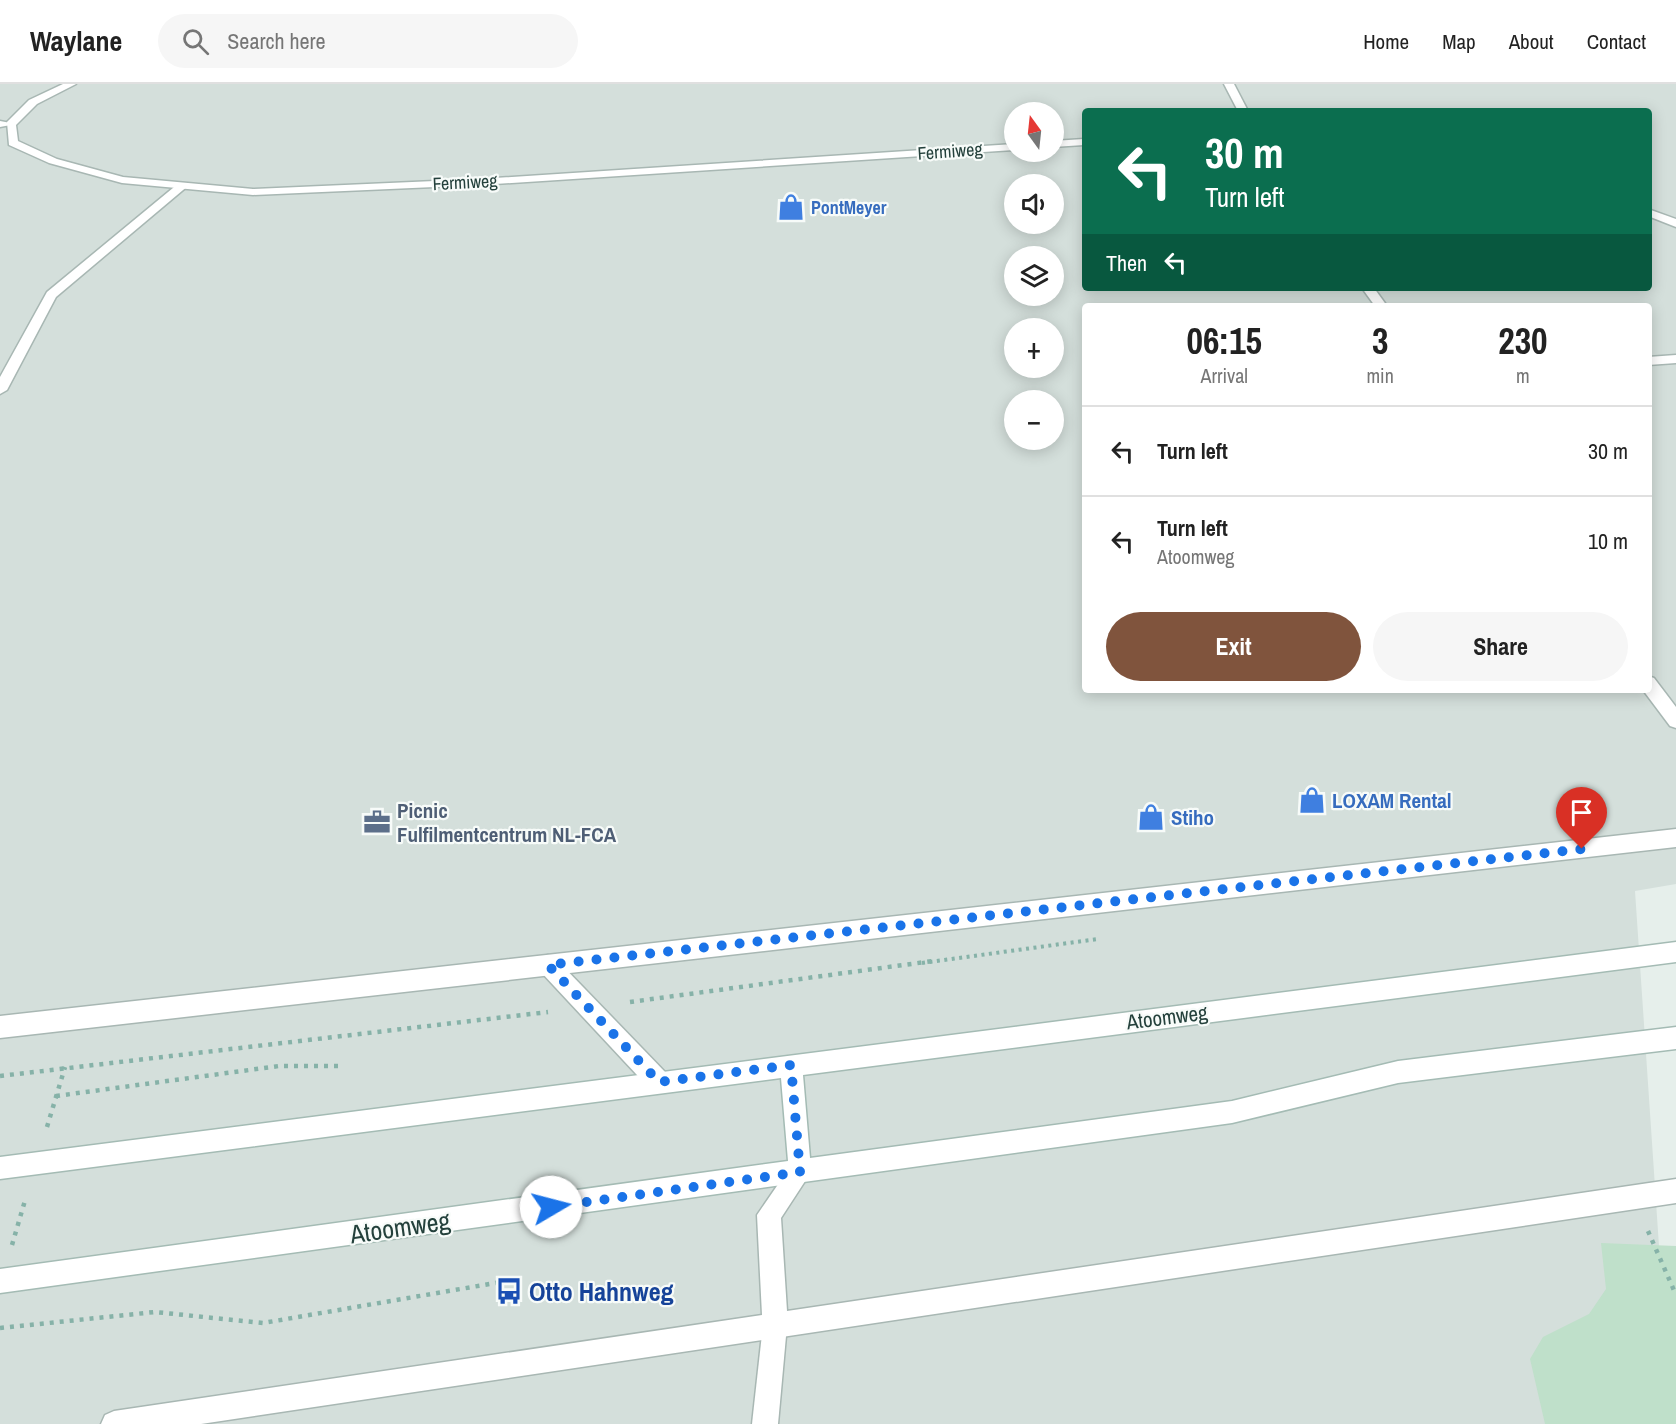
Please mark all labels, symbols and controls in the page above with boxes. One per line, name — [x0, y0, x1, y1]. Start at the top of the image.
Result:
search box — [158, 14, 578, 68]
text: Waylane — [30, 22, 122, 60]
icon: search — [179, 25, 212, 58]
text: Search here — [227, 26, 326, 56]
text: Home — [1363, 27, 1409, 56]
text: Map — [1442, 27, 1476, 56]
text: About — [1509, 27, 1554, 56]
text: Contact — [1587, 27, 1646, 56]
north arrow — [1004, 102, 1064, 162]
map controls — [1004, 102, 1064, 450]
text: 30 m — [1205, 125, 1284, 181]
icon: left — [1106, 132, 1184, 210]
street label: Fermiweg — [917, 136, 984, 166]
street label: Fermiweg — [432, 168, 499, 196]
button: sound — [1004, 174, 1064, 234]
text: Turn left — [1205, 179, 1284, 215]
shop icon: PontMeyer — [776, 192, 806, 222]
place label: PontMeyer — [811, 195, 887, 220]
button: layers — [1004, 246, 1064, 306]
icon: left — [1159, 246, 1192, 279]
text: Then — [1106, 248, 1147, 278]
text: 06:15 — [1186, 317, 1262, 365]
text: 3 — [1372, 317, 1388, 365]
text: 230 — [1498, 317, 1548, 365]
button: + — [1004, 318, 1064, 378]
text: Arrival — [1201, 362, 1248, 389]
text: min — [1366, 362, 1394, 389]
text: m — [1516, 362, 1530, 389]
button: − — [1004, 390, 1064, 450]
icon: left — [1106, 435, 1139, 468]
text: Turn left — [1157, 436, 1228, 466]
text: 30 m — [1588, 436, 1628, 466]
text: Turn left — [1157, 513, 1228, 543]
icon: left — [1106, 525, 1139, 558]
text: 10 m — [1588, 526, 1628, 556]
text: Atoomweg — [1157, 543, 1234, 570]
button: Exit — [1106, 612, 1361, 681]
button: Share — [1373, 612, 1628, 681]
shop icon: LOXAM Rental — [1297, 785, 1327, 815]
place label: LOXAM Rental — [1332, 786, 1452, 815]
pin — [1556, 787, 1607, 849]
place label: Picnic Fulfilmentcentrum NL-FCA — [397, 796, 617, 849]
icon: arrive — [1565, 796, 1598, 829]
shop icon: Stiho — [1136, 802, 1166, 832]
place label: Stiho — [1171, 803, 1214, 832]
office icon: Picnic Fulfilmentcentrum NL-FCA — [362, 807, 392, 837]
street label: Atoomweg — [1124, 998, 1210, 1036]
position arrow — [519, 1175, 583, 1239]
street label: Atoomweg — [347, 1203, 452, 1251]
place label: Otto Hahnweg — [529, 1274, 674, 1309]
bus stop icon: Otto Hahnweg — [494, 1276, 524, 1306]

